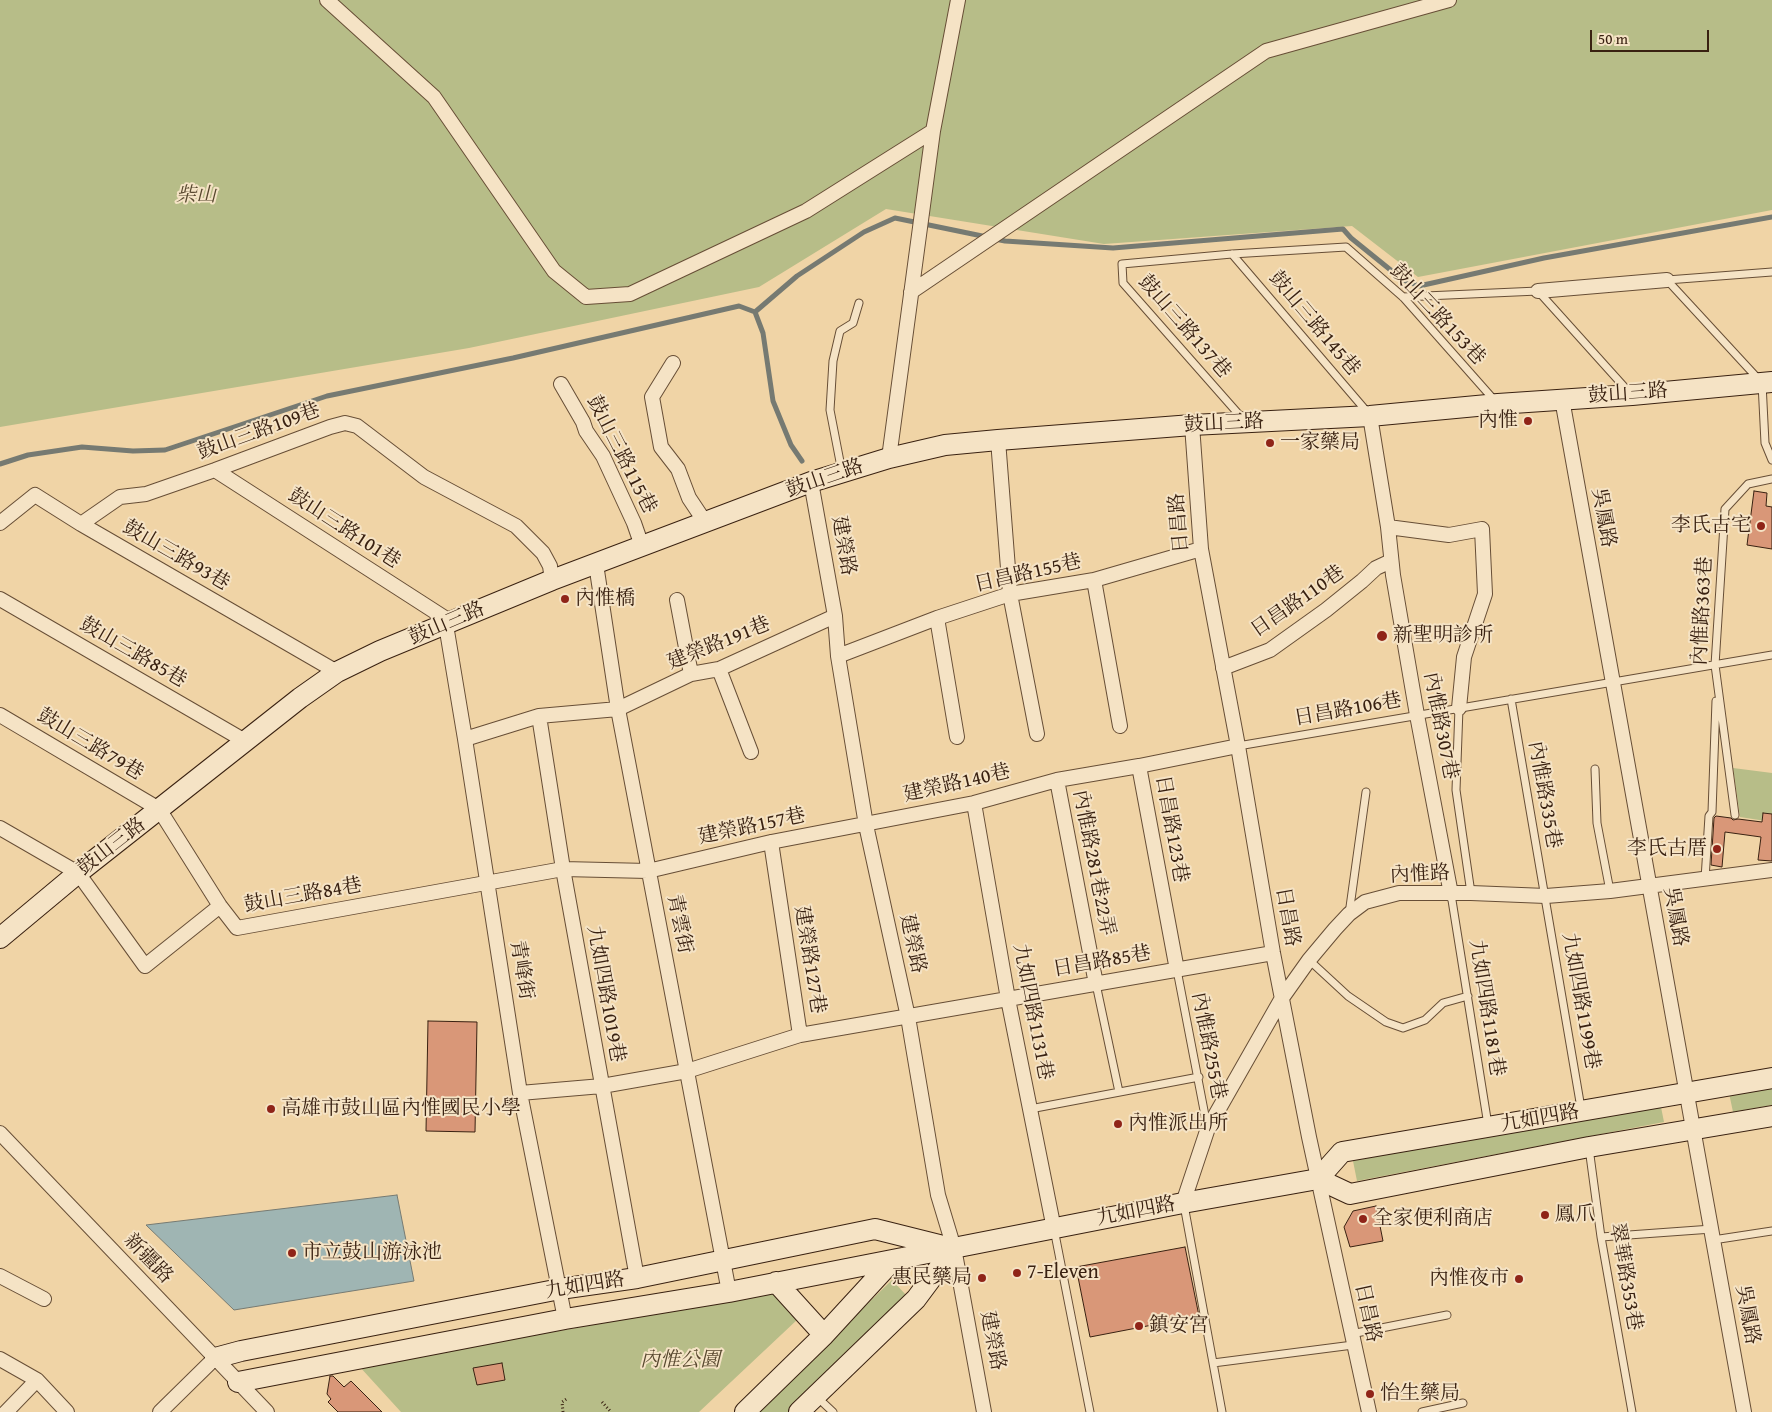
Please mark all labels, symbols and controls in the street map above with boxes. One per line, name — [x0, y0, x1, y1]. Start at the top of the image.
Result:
scale bar — [1592, 20, 1711, 52]
text: 50 m — [1598, 28, 1628, 49]
park label: 柴山 — [176, 184, 216, 208]
street label: 鼓山三路153巷 — [1384, 260, 1490, 370]
street label: 鼓山三路145巷 — [1263, 267, 1365, 381]
street label: 鼓山三路137巷 — [1133, 270, 1235, 384]
street label: 鼓山三路 — [1587, 379, 1669, 409]
street label: 鼓山三路115巷 — [581, 392, 661, 518]
street label: 鼓山三路109巷 — [194, 399, 324, 465]
place label: 內惟 — [1478, 409, 1518, 433]
street label: 鼓山三路 — [1183, 410, 1265, 438]
marker: 內惟 — [1522, 415, 1534, 427]
place label: 一家藥局 — [1280, 431, 1360, 455]
marker: 一家藥局 — [1264, 437, 1276, 449]
street label: 鼓山三路 — [783, 455, 867, 503]
street label: 鼓山三路101巷 — [283, 484, 405, 574]
street label: 吳鳳路 — [1586, 486, 1620, 550]
street label: 日昌路 — [1165, 492, 1195, 554]
street label: 建榮路 — [826, 514, 860, 578]
place label: 李氏古宅 — [1671, 514, 1751, 538]
street label: 鼓山三路93巷 — [118, 516, 234, 596]
marker: 李氏古宅 — [1755, 520, 1767, 532]
street label: 日昌路155巷 — [972, 550, 1084, 598]
street label: 內惟路363巷 — [1688, 556, 1718, 666]
street label: 日昌路110巷 — [1247, 561, 1349, 643]
place label: 內惟橋 — [575, 587, 635, 611]
marker: 內惟橋 — [559, 593, 571, 605]
street label: 鼓山三路 — [405, 597, 489, 651]
street label: 建榮路191巷 — [664, 612, 774, 676]
street label: 鼓山三路85巷 — [75, 613, 191, 693]
place label: 新聖明診所 — [1393, 624, 1493, 648]
marker: 新聖明診所 — [1375, 629, 1389, 643]
street label: 內惟路307巷 — [1418, 670, 1462, 782]
street label: 日昌路106巷 — [1292, 689, 1404, 731]
street label: 鼓山三路79巷 — [33, 704, 147, 786]
street label: 內惟路335巷 — [1523, 739, 1565, 851]
street label: 建榮路140巷 — [901, 760, 1013, 808]
street label: 日昌路123巷 — [1150, 773, 1192, 885]
street label: 內惟路281巷22弄 — [1067, 788, 1119, 938]
street label: 建榮路157巷 — [696, 804, 808, 850]
street label: 鼓山三路 — [73, 813, 151, 881]
place label: 李氏古厝 — [1627, 837, 1707, 861]
marker: 李氏古厝 — [1711, 843, 1723, 855]
street label: 內惟路 — [1389, 861, 1451, 889]
street label: 鼓山三路84巷 — [242, 874, 364, 918]
street label: 日昌路 — [1270, 885, 1304, 949]
street label: 吳鳳路 — [1658, 885, 1692, 949]
street label: 青雲街 — [661, 892, 697, 956]
street label: 建榮路127巷 — [789, 904, 829, 1016]
street label: 建榮路 — [894, 912, 930, 976]
street label: 九如四路1019巷 — [581, 924, 629, 1064]
street label: 九如四路1199巷 — [1556, 931, 1604, 1071]
street label: 青峰街 — [504, 938, 538, 1002]
street label: 九如四路1181巷 — [1463, 938, 1509, 1078]
street label: 九如四路1131巷 — [1007, 942, 1057, 1082]
street label: 日昌路85巷 — [1051, 942, 1153, 982]
street label: 內惟路255巷 — [1186, 990, 1230, 1102]
place label: 高雄市鼓山區內惟國民小學 — [281, 1097, 521, 1121]
street label: 九如四路 — [1499, 1100, 1581, 1138]
marker: 高雄市鼓山區內惟國民小學 — [265, 1103, 277, 1115]
place label: 內惟派出所 — [1128, 1112, 1228, 1136]
marker: 內惟派出所 — [1112, 1118, 1124, 1130]
street label: 九如四路 — [1094, 1193, 1178, 1231]
place label: 鳳爪 — [1555, 1203, 1595, 1227]
place label: 全家便利商店 — [1373, 1207, 1493, 1231]
marker: 鳳爪 — [1539, 1209, 1551, 1221]
marker: 全家便利商店 — [1357, 1213, 1369, 1225]
street label: 翠華路353巷 — [1604, 1221, 1646, 1333]
street label: 新疆路 — [119, 1229, 177, 1289]
place label: 市立鼓山游泳池 — [302, 1241, 442, 1265]
marker: 市立鼓山游泳池 — [286, 1247, 298, 1259]
place label: 7-Eleven — [1027, 1261, 1099, 1285]
place label: 惠民藥局 — [892, 1266, 972, 1290]
marker: 7-Eleven — [1011, 1267, 1023, 1279]
place label: 內惟夜市 — [1429, 1267, 1509, 1291]
street label: 九如四路 — [544, 1268, 626, 1304]
marker: 惠民藥局 — [976, 1272, 988, 1284]
marker: 內惟夜市 — [1513, 1273, 1525, 1285]
street label: 日昌路 — [1349, 1281, 1385, 1345]
street label: 吳鳳路 — [1730, 1283, 1764, 1347]
street label: 建榮路 — [974, 1309, 1010, 1373]
place label: 鎮安宮 — [1149, 1314, 1209, 1338]
marker: 鎮安宮 — [1133, 1320, 1145, 1332]
park label: 內惟公園 — [640, 1349, 720, 1373]
place label: 怡生藥局 — [1380, 1382, 1460, 1406]
marker: 怡生藥局 — [1364, 1388, 1376, 1400]

